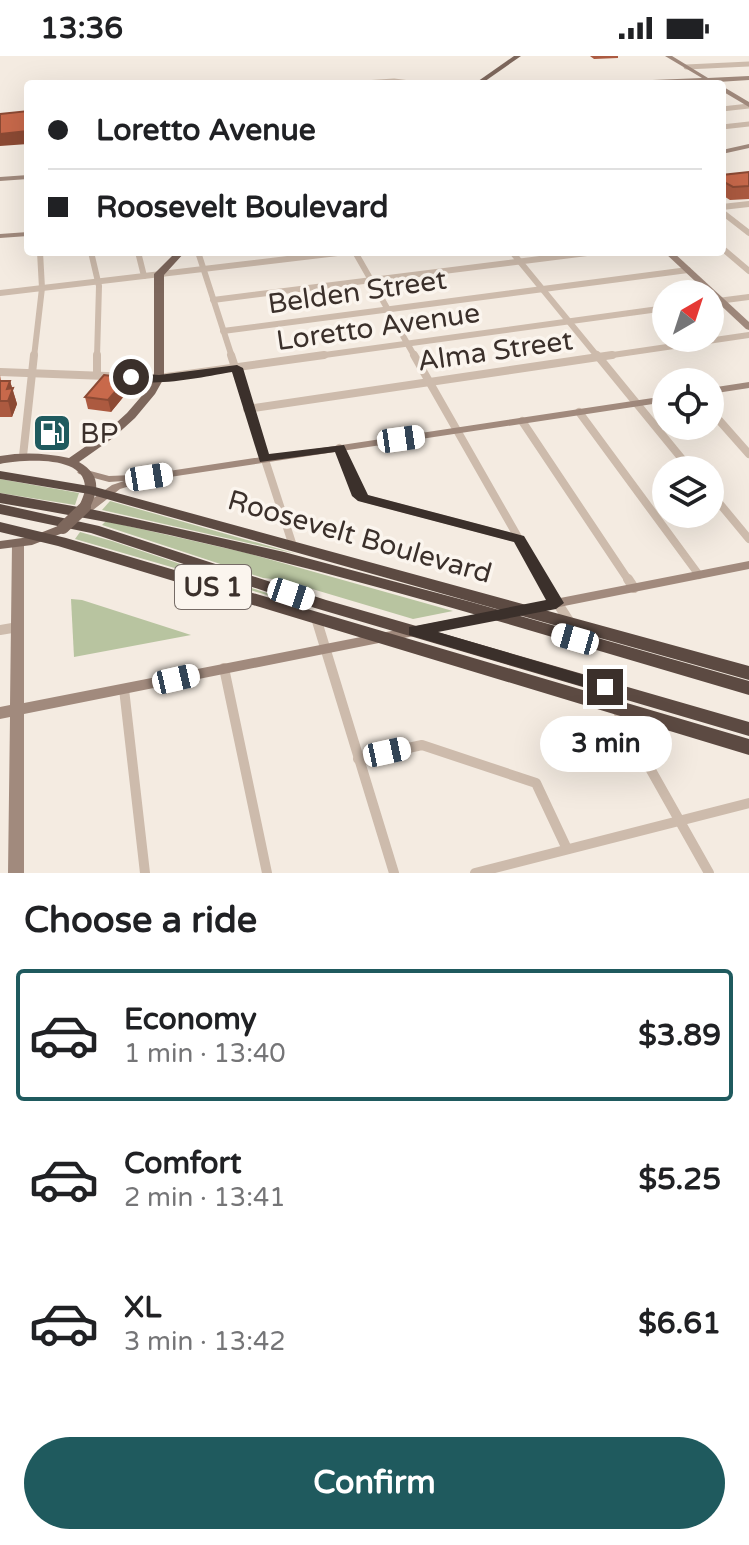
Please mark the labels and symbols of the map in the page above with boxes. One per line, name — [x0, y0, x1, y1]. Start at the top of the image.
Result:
street label: Belden Street — [266, 263, 449, 321]
north arrow — [652, 280, 724, 352]
street label: Loretto Avenue — [274, 296, 482, 358]
street label: Alma Street — [415, 323, 575, 379]
route start — [113, 359, 149, 395]
fuel station icon: BP — [31, 412, 73, 454]
place label: BP — [80, 417, 118, 451]
car — [376, 424, 426, 454]
car — [123, 461, 175, 493]
street label: Roosevelt Boulevard — [224, 483, 496, 591]
road number: US 1 — [175, 565, 251, 609]
car — [264, 575, 318, 613]
car — [549, 621, 601, 657]
car — [150, 662, 202, 696]
route end — [587, 669, 623, 705]
callout: 3 min — [539, 715, 671, 771]
car — [361, 735, 413, 769]

